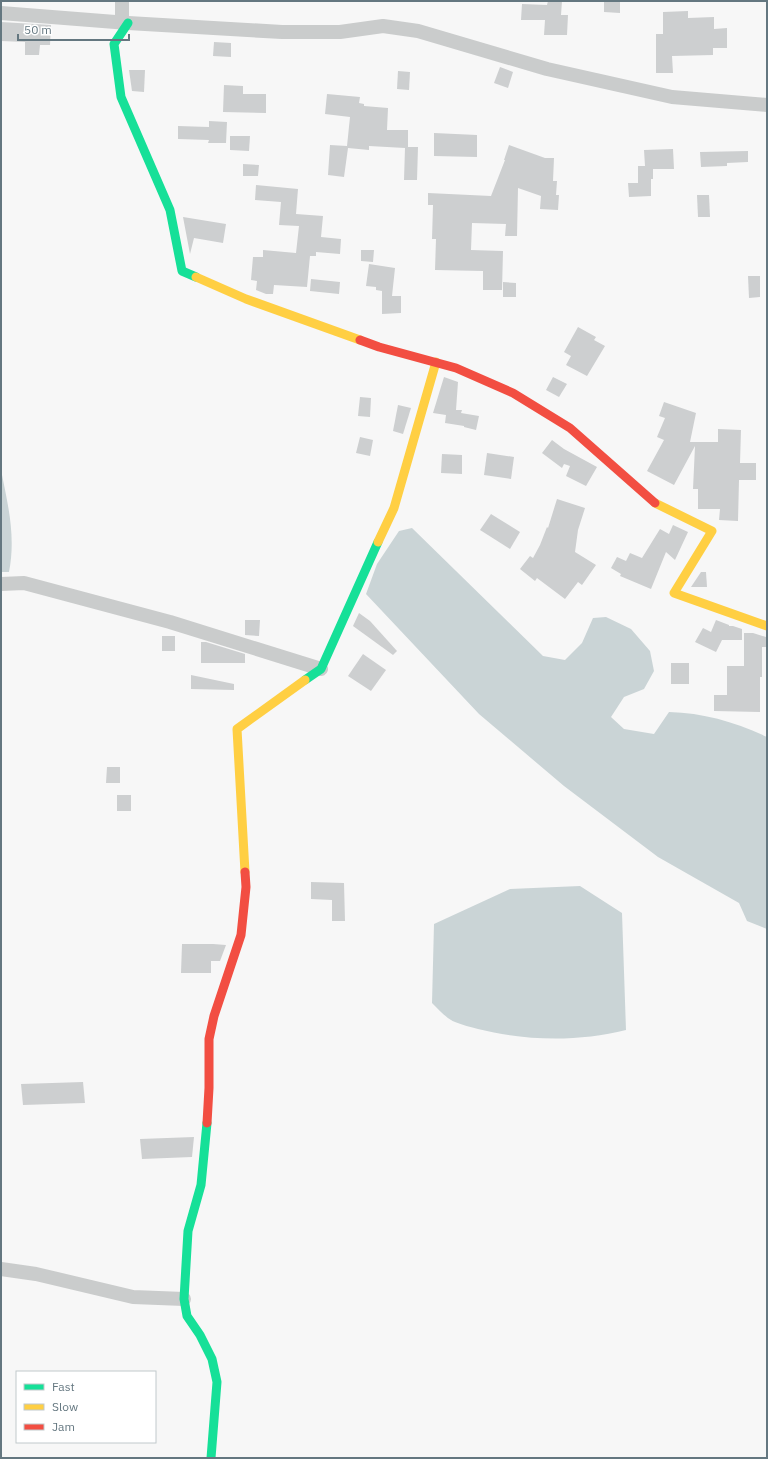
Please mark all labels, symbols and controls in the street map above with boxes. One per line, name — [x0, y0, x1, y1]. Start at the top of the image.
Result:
scale bar — [18, 16, 129, 42]
text: 50 m — [24, 22, 52, 37]
legend — [16, 1371, 156, 1443]
text: Fast — [52, 1379, 75, 1394]
text: Slow — [52, 1399, 78, 1414]
text: Jam — [52, 1419, 75, 1434]

